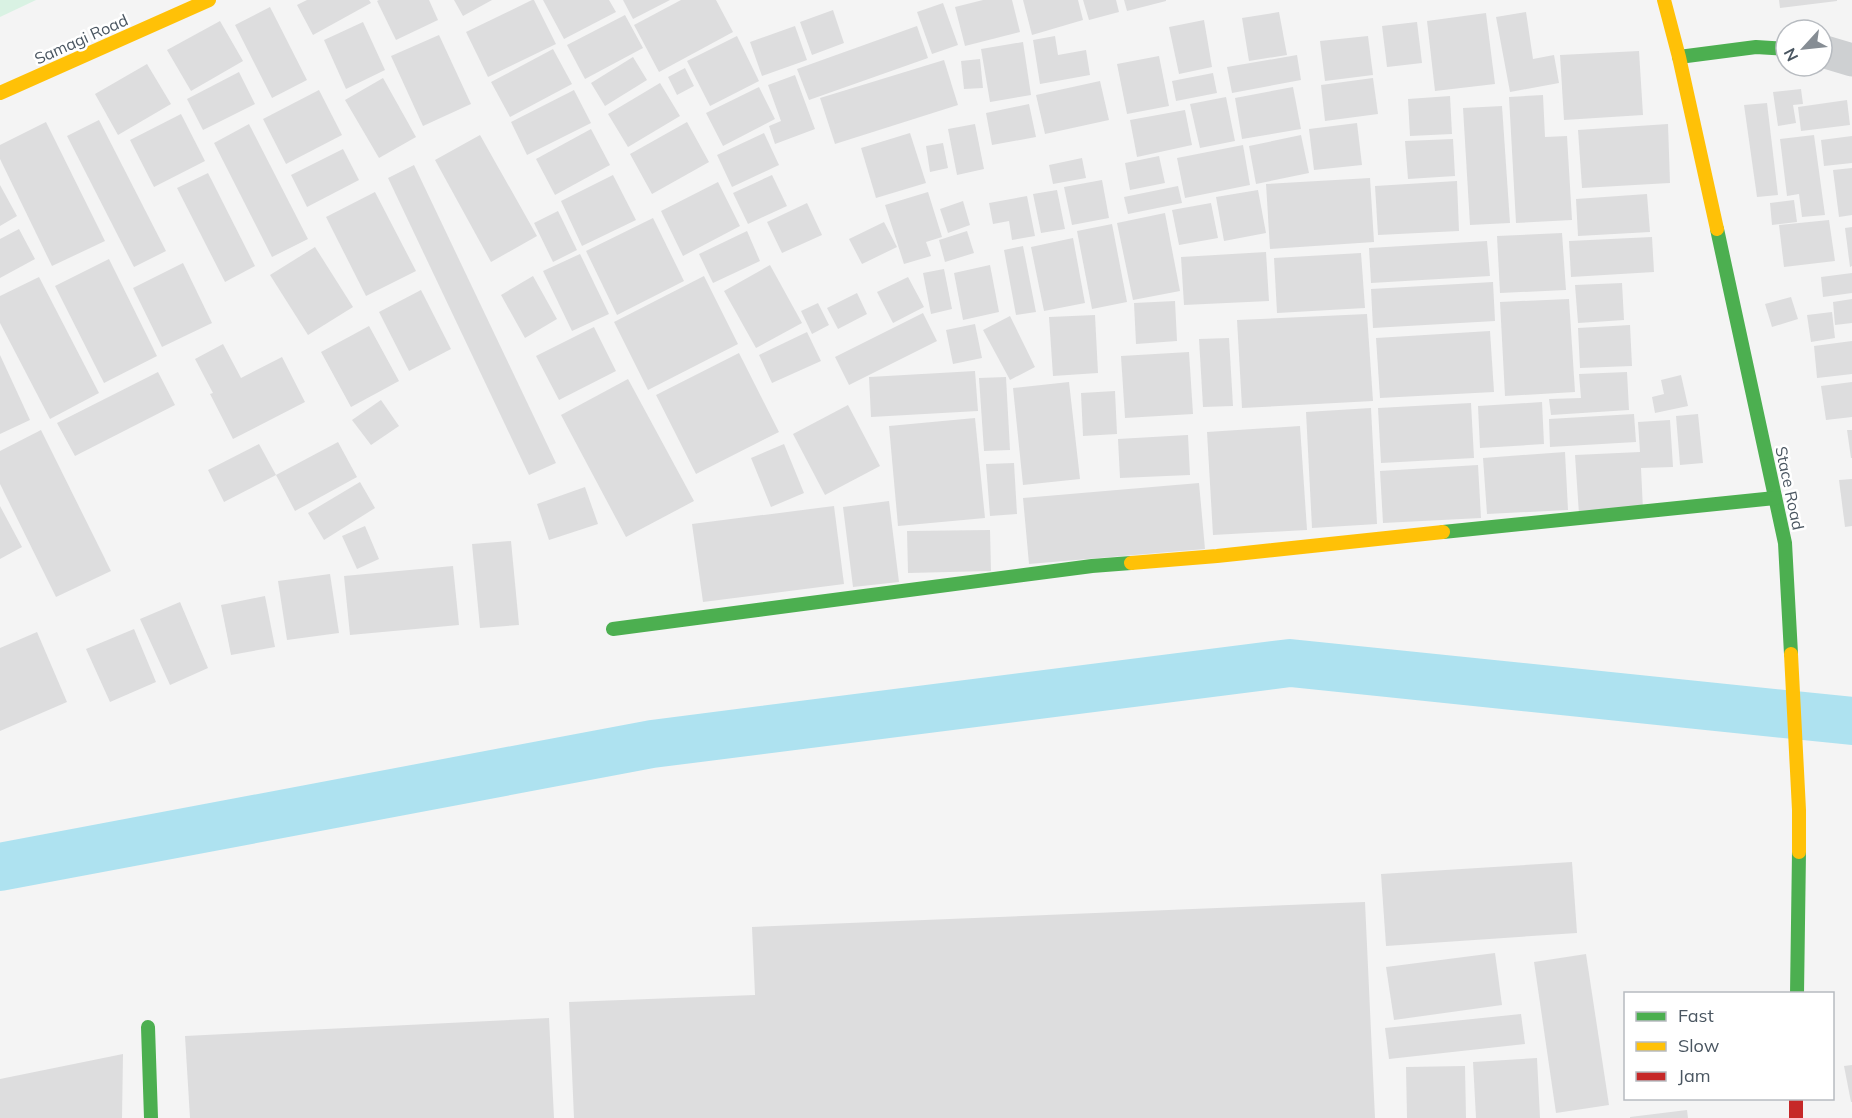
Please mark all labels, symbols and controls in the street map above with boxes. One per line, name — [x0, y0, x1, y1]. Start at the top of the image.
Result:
street label: Samagi Road — [31, 10, 131, 68]
north arrow — [1774, 18, 1834, 78]
text: N — [1779, 45, 1802, 65]
street label: Stace Road — [1771, 444, 1809, 532]
legend — [1624, 992, 1834, 1100]
text: Fast — [1678, 1004, 1714, 1027]
text: Slow — [1678, 1034, 1720, 1057]
text: Jam — [1678, 1064, 1711, 1087]

